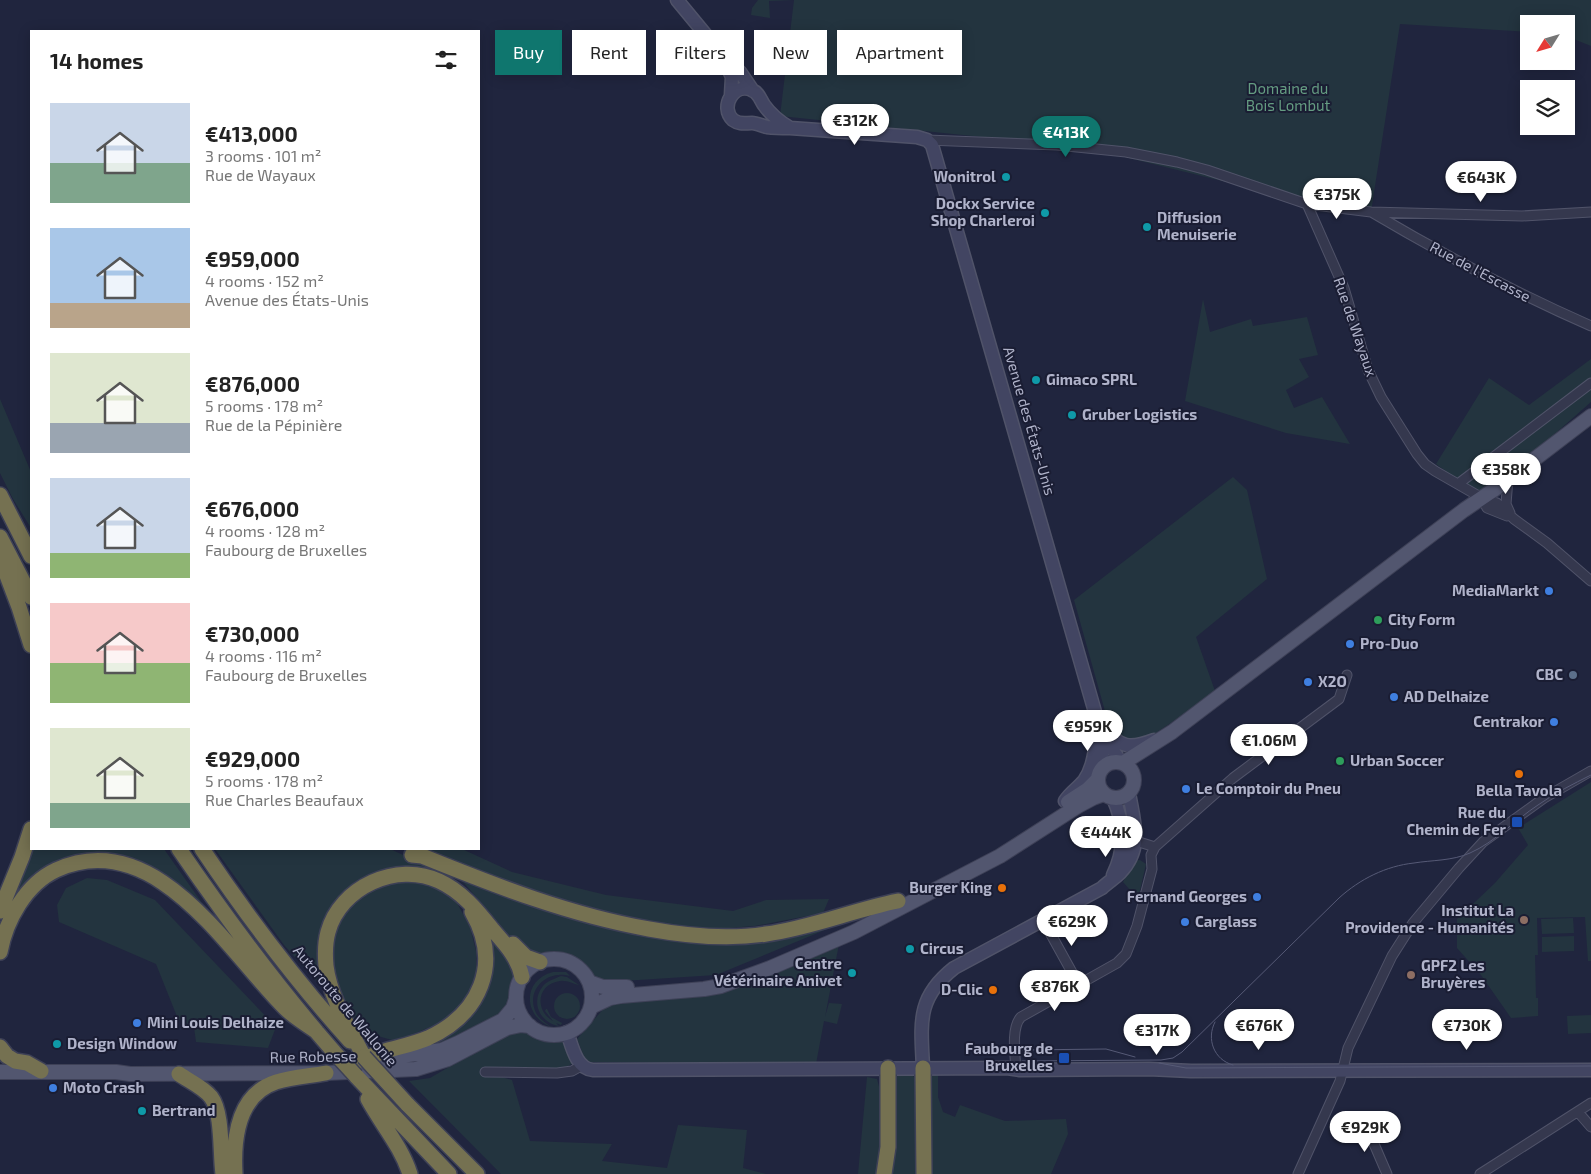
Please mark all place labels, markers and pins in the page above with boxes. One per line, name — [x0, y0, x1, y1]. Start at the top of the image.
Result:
pin: €312K — [820, 104, 890, 146]
pin: €413K — [1031, 116, 1101, 158]
pin: €643K — [1446, 160, 1516, 203]
place label: Wonitrol — [933, 167, 996, 185]
marker: Wonitrol — [1000, 171, 1012, 183]
pin: €375K — [1302, 178, 1372, 220]
place label: Dockx Service Shop Charleroi — [931, 194, 1035, 229]
marker: Dockx Service Shop Charleroi — [1039, 207, 1051, 219]
place label: Diffusion Menuiserie — [1157, 208, 1237, 243]
marker: Diffusion Menuiserie — [1141, 221, 1153, 233]
place label: Gimaco SPRL — [1046, 370, 1137, 388]
marker: Gimaco SPRL — [1030, 374, 1042, 386]
place label: Gruber Logistics — [1082, 405, 1197, 423]
marker: Gruber Logistics — [1066, 409, 1078, 421]
pin: €358K — [1471, 452, 1541, 495]
place label: MediaMarkt — [1452, 581, 1539, 599]
marker: MediaMarkt — [1543, 585, 1555, 597]
place label: City Form — [1388, 610, 1455, 629]
marker: City Form — [1372, 614, 1384, 626]
place label: Pro-Duo — [1360, 634, 1419, 652]
marker: Pro-Duo — [1344, 638, 1356, 650]
place label: CBC — [1536, 665, 1563, 683]
marker: CBC — [1567, 669, 1579, 681]
place label: X2O — [1318, 672, 1347, 690]
marker: X2O — [1302, 676, 1314, 688]
place label: AD Delhaize — [1404, 687, 1489, 705]
marker: AD Delhaize — [1388, 691, 1400, 703]
pin: €959K — [1053, 710, 1123, 752]
place label: Centrakor — [1473, 712, 1545, 730]
marker: Centrakor — [1548, 716, 1560, 728]
pin: €1.06M — [1228, 724, 1310, 766]
place label: Urban Soccer — [1350, 751, 1445, 769]
marker: Urban Soccer — [1334, 755, 1346, 767]
marker: Bella Tavola — [1513, 768, 1525, 780]
place label: Le Comptoir du Pneu — [1196, 779, 1341, 797]
place label: Bella Tavola — [1476, 781, 1562, 799]
marker: Le Comptoir du Pneu — [1180, 783, 1192, 795]
place label: Rue du Chemin de Fer — [1406, 803, 1507, 838]
marker: Rue du Chemin de Fer — [1510, 815, 1524, 829]
pin: €444K — [1071, 816, 1141, 858]
place label: Burger King — [909, 878, 992, 896]
marker: Burger King — [996, 882, 1008, 894]
place label: Fernand Georges — [1127, 887, 1247, 905]
marker: Fernand Georges — [1251, 891, 1263, 903]
place label: Institut La Providence - Humanités — [1345, 901, 1514, 936]
pin: €629K — [1037, 904, 1107, 947]
place label: Carglass — [1195, 912, 1257, 930]
marker: Institut La Providence - Humanités — [1518, 914, 1530, 926]
marker: Carglass — [1179, 916, 1191, 928]
place label: Circus — [920, 939, 964, 957]
marker: Circus — [904, 943, 916, 955]
place label: Centre Vétérinaire Anivet — [714, 954, 842, 989]
place label: GPF2 Les Bruyères — [1421, 956, 1485, 992]
marker: Centre Vétérinaire Anivet — [846, 967, 858, 979]
marker: GPF2 Les Bruyères — [1405, 969, 1417, 981]
pin: €876K — [1020, 970, 1090, 1012]
place label: D-Clic — [941, 980, 983, 998]
marker: D-Clic — [987, 984, 999, 996]
pin: €676K — [1224, 1008, 1294, 1051]
pin: €730K — [1432, 1008, 1502, 1051]
place label: Mini Louis Delhaize — [147, 1013, 284, 1031]
pin: €317K — [1122, 1014, 1192, 1056]
marker: Mini Louis Delhaize — [131, 1017, 143, 1029]
place label: Design Window — [67, 1034, 177, 1052]
marker: Design Window — [51, 1038, 63, 1050]
place label: Faubourg de Bruxelles — [965, 1039, 1053, 1074]
marker: Faubourg de Bruxelles — [1057, 1051, 1071, 1065]
place label: Moto Crash — [63, 1078, 145, 1096]
marker: Moto Crash — [47, 1082, 59, 1094]
place label: Bertrand — [152, 1101, 216, 1119]
marker: Bertrand — [136, 1105, 148, 1117]
pin: €929K — [1330, 1110, 1400, 1153]

